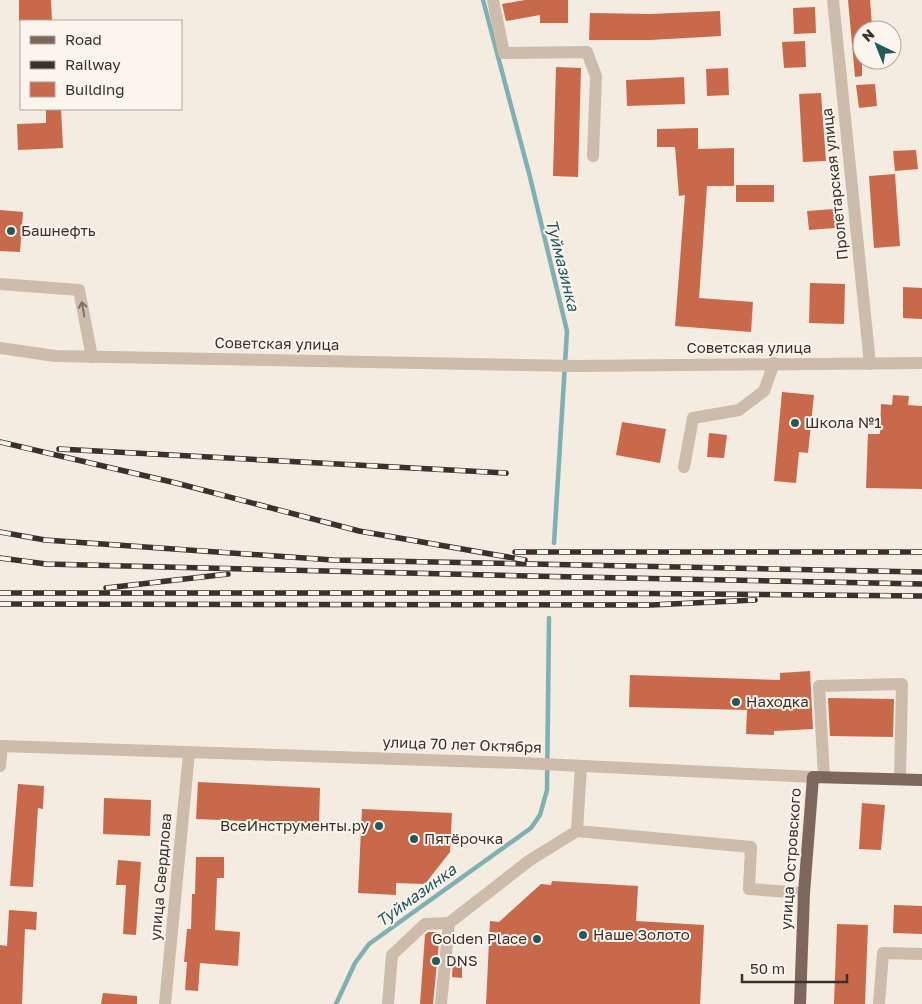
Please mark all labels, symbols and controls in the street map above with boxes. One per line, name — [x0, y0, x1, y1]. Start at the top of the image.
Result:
legend — [20, 20, 182, 110]
north arrow — [852, 20, 902, 70]
text: N — [858, 25, 877, 45]
text: Road — [65, 30, 102, 48]
text: Railway — [65, 55, 121, 73]
text: Building — [65, 80, 125, 98]
street label: Пролетарская улица — [817, 107, 851, 261]
water label: Туймазинка — [542, 217, 584, 314]
place label: Башнефть — [21, 221, 96, 239]
marker: Башнефть — [5, 225, 17, 237]
one-way arrow — [77, 301, 87, 317]
street label: Советская улица — [214, 333, 340, 353]
street label: Советская улица — [687, 338, 811, 356]
place label: Школа №1 — [805, 413, 881, 431]
marker: Школа №1 — [789, 417, 801, 429]
place label: Находка — [746, 692, 809, 710]
marker: Находка — [730, 696, 742, 708]
street label: улица 70 лет Октября — [382, 732, 542, 756]
street label: улица Островского — [776, 787, 804, 931]
street label: улица Свердлова — [145, 812, 175, 942]
place label: ВсеИнструменты.ру — [220, 816, 370, 834]
marker: ВсеИнструменты.ру — [373, 820, 385, 832]
place label: Пятёрочка — [424, 829, 503, 847]
marker: Пятёрочка — [408, 833, 420, 845]
water label: Туймазинка — [372, 859, 461, 931]
place label: Наше Золото — [593, 925, 690, 943]
place label: Golden Place — [432, 929, 527, 947]
marker: Наше Золото — [577, 929, 589, 941]
marker: Golden Place — [531, 933, 543, 945]
place label: DNS — [446, 951, 478, 969]
scale bar — [742, 952, 847, 984]
marker: DNS — [430, 955, 442, 967]
text: 50 m — [750, 959, 785, 977]

